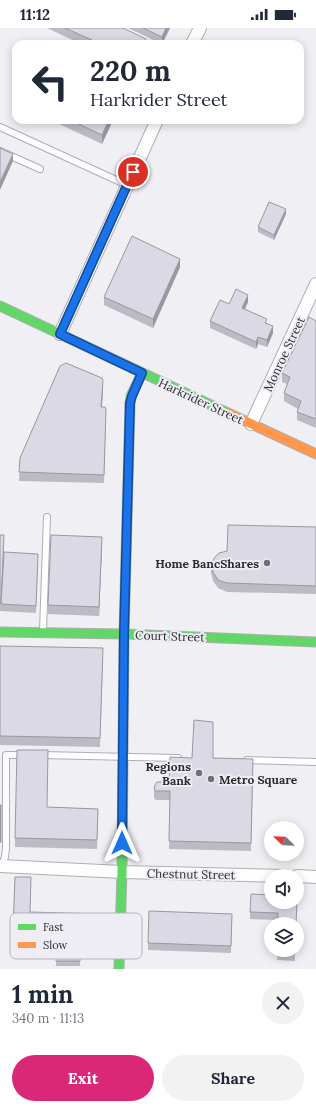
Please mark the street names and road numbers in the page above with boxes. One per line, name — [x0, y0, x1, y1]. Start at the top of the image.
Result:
street label: Monroe Street — [260, 314, 308, 394]
street label: Harkrider Street — [156, 375, 246, 427]
street label: Court Street — [135, 627, 205, 645]
street label: Chestnut Street — [147, 866, 236, 882]

